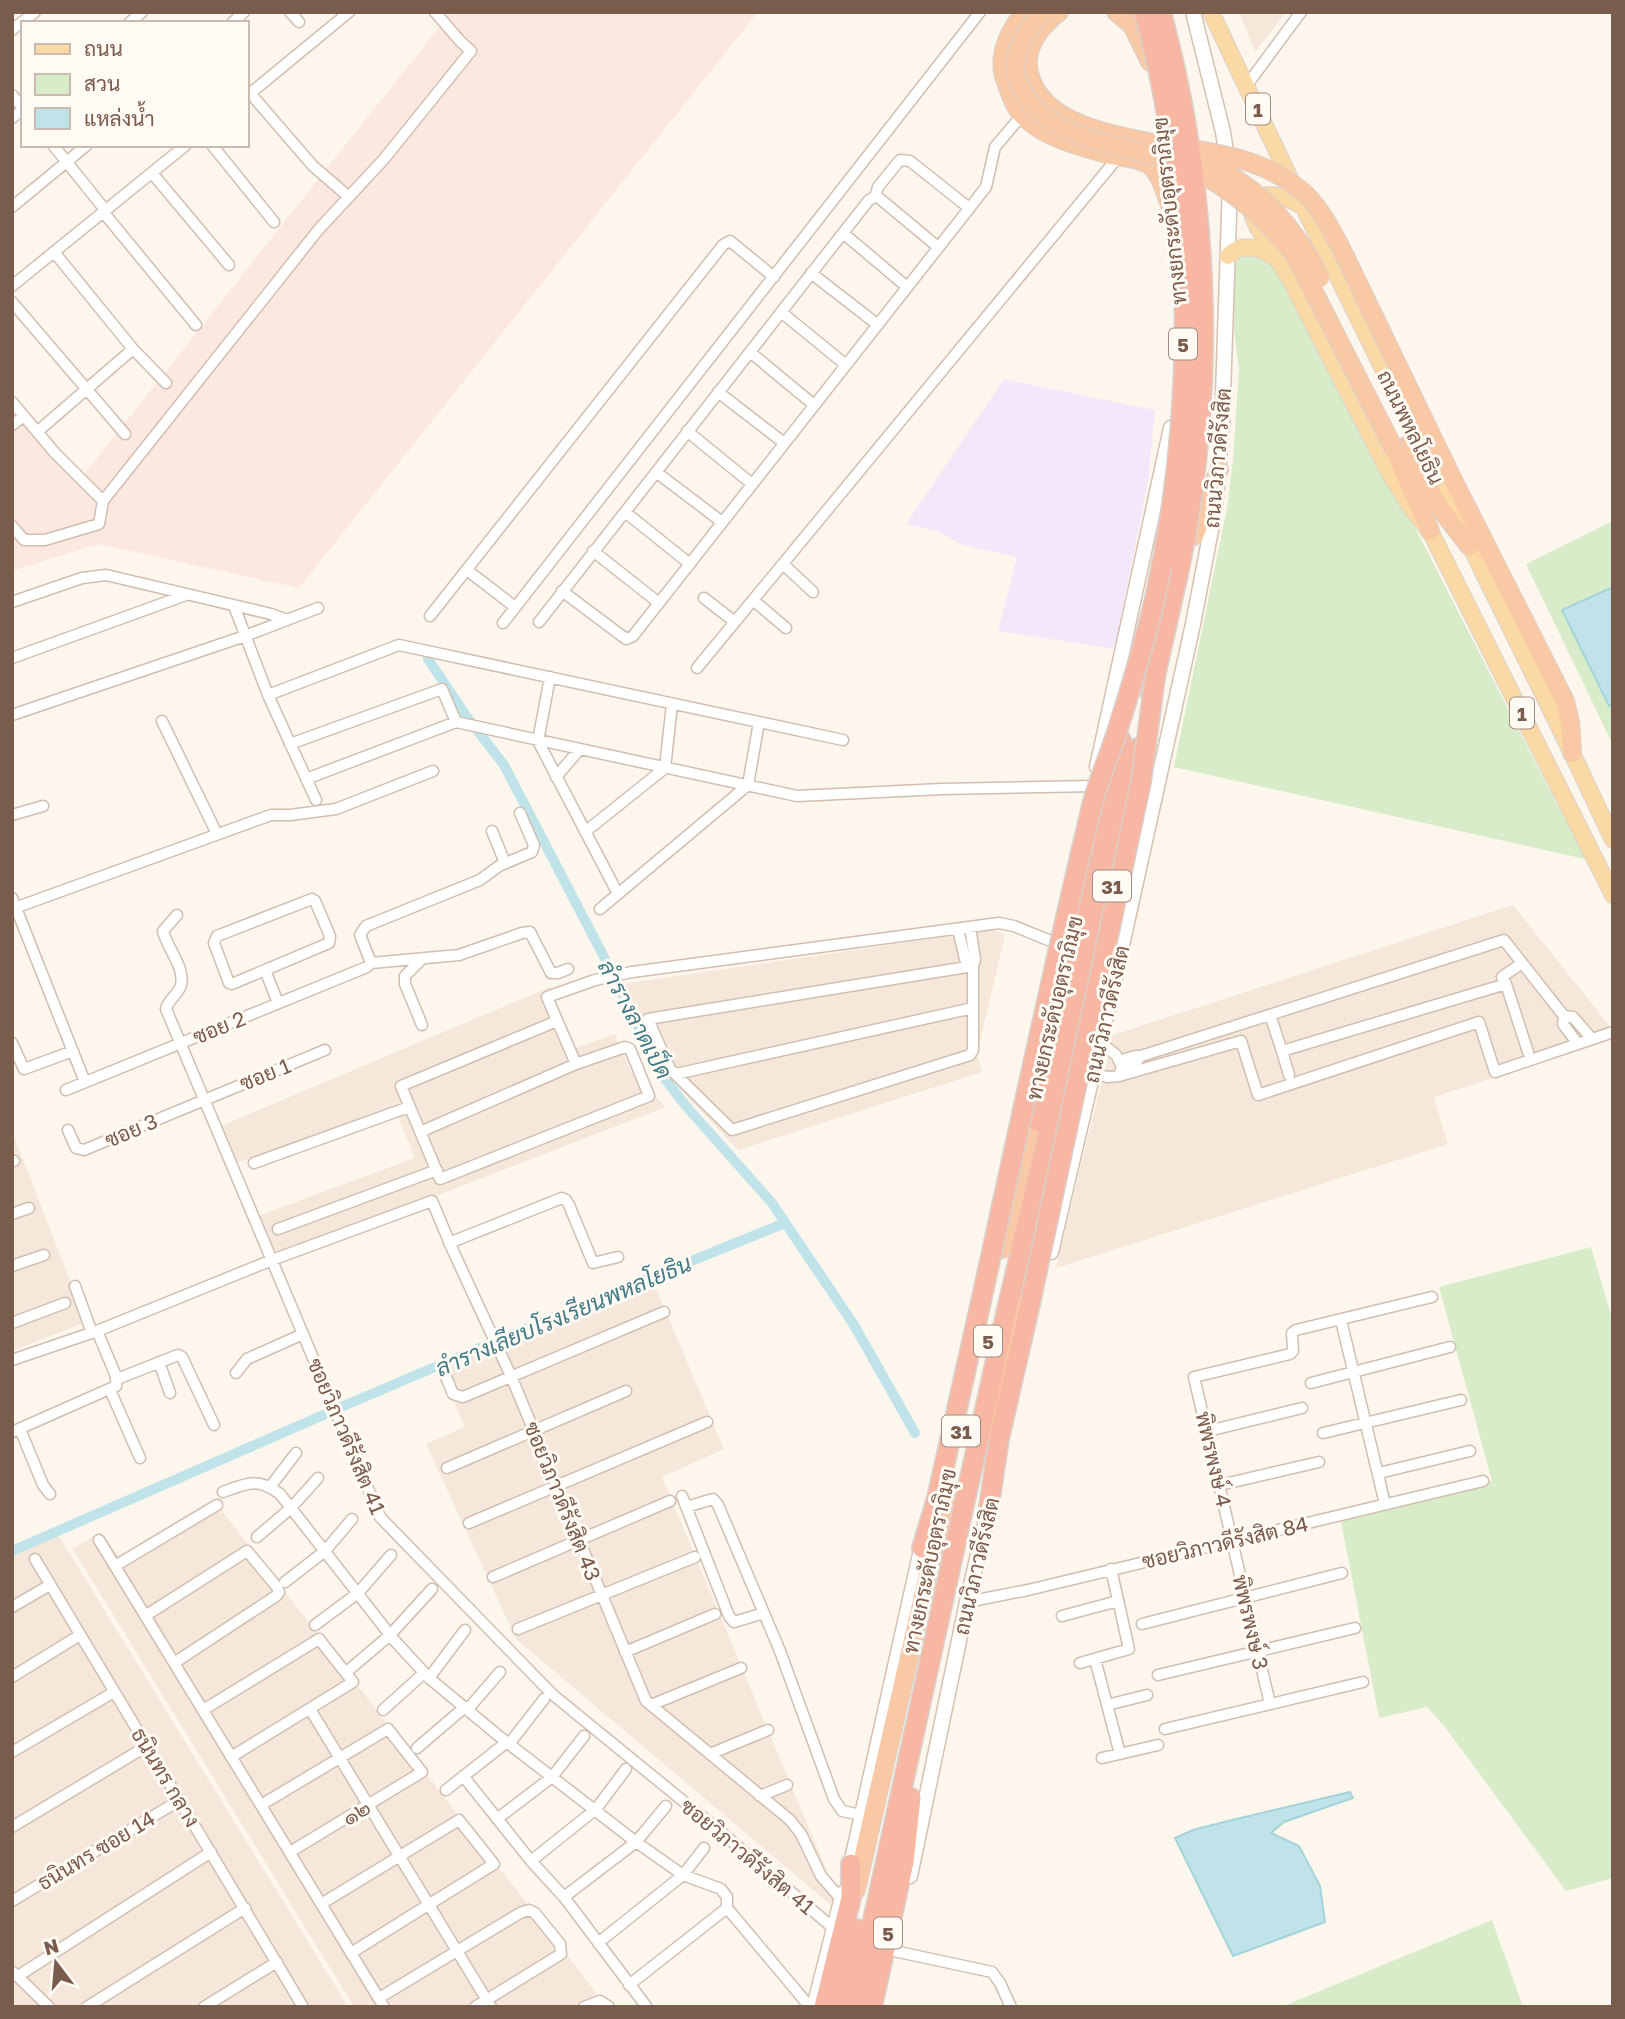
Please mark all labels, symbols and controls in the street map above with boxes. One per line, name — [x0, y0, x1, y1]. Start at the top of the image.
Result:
legend — [21, 21, 248, 147]
text: ถนน — [84, 35, 123, 61]
text: สวน — [84, 70, 120, 96]
road number: 1 — [1246, 94, 1270, 124]
text: แหล่งน้ำ — [84, 101, 155, 131]
street label: ทางยกระดับอุตราภิมุข — [1146, 116, 1194, 306]
road number: 5 — [1169, 328, 1197, 360]
street label: ถนนพหลโยธิน — [1372, 365, 1450, 489]
street label: ถนนวิภาวดีรังสิต — [1198, 387, 1236, 529]
road number: 1 — [1510, 698, 1534, 728]
road number: 31 — [1093, 870, 1131, 902]
street label: ทางยกระดับอุตราภิมุข — [1020, 913, 1090, 1103]
street label: ถนนวิภาวดีรังสิต — [1078, 943, 1134, 1085]
water label: ลำรางลาดเป็ด — [593, 954, 680, 1083]
street label: ซอย 2 — [189, 1005, 249, 1049]
street label: ซอย 1 — [236, 1052, 294, 1096]
street label: ซอย 3 — [101, 1107, 161, 1153]
water label: ลำรางเลียบโรงเรียนพหลโยธิน — [430, 1247, 696, 1382]
road number: 5 — [974, 1326, 1002, 1357]
street label: ซอยวิภาวดีรังสิต 41 — [302, 1354, 392, 1518]
street label: พิพรพงษ์ 4 — [1190, 1409, 1238, 1509]
road number: 31 — [942, 1415, 980, 1446]
street label: ซอยวิภาวดีรังสิต 43 — [519, 1418, 607, 1584]
street label: ทางยกระดับอุตราภิมุข — [897, 1466, 963, 1656]
street label: ถนนวิภาวดีรังสิต — [948, 1495, 1004, 1637]
street label: ซอยวิภาวดีรังสิต 84 — [1139, 1510, 1311, 1574]
street label: พิพรพงษ์ 3 — [1227, 1572, 1275, 1672]
street label: ธนินทร กลาง — [126, 1723, 206, 1831]
street label: ซอยวิภาวดีรังสิต 41 — [676, 1792, 820, 1920]
street label: ๑๒ — [337, 1793, 375, 1831]
street label: ธนินทร ซอย 14 — [32, 1805, 160, 1895]
road number: 5 — [874, 1918, 902, 1949]
north arrow — [21, 1928, 91, 1998]
text: N — [41, 1933, 61, 1959]

